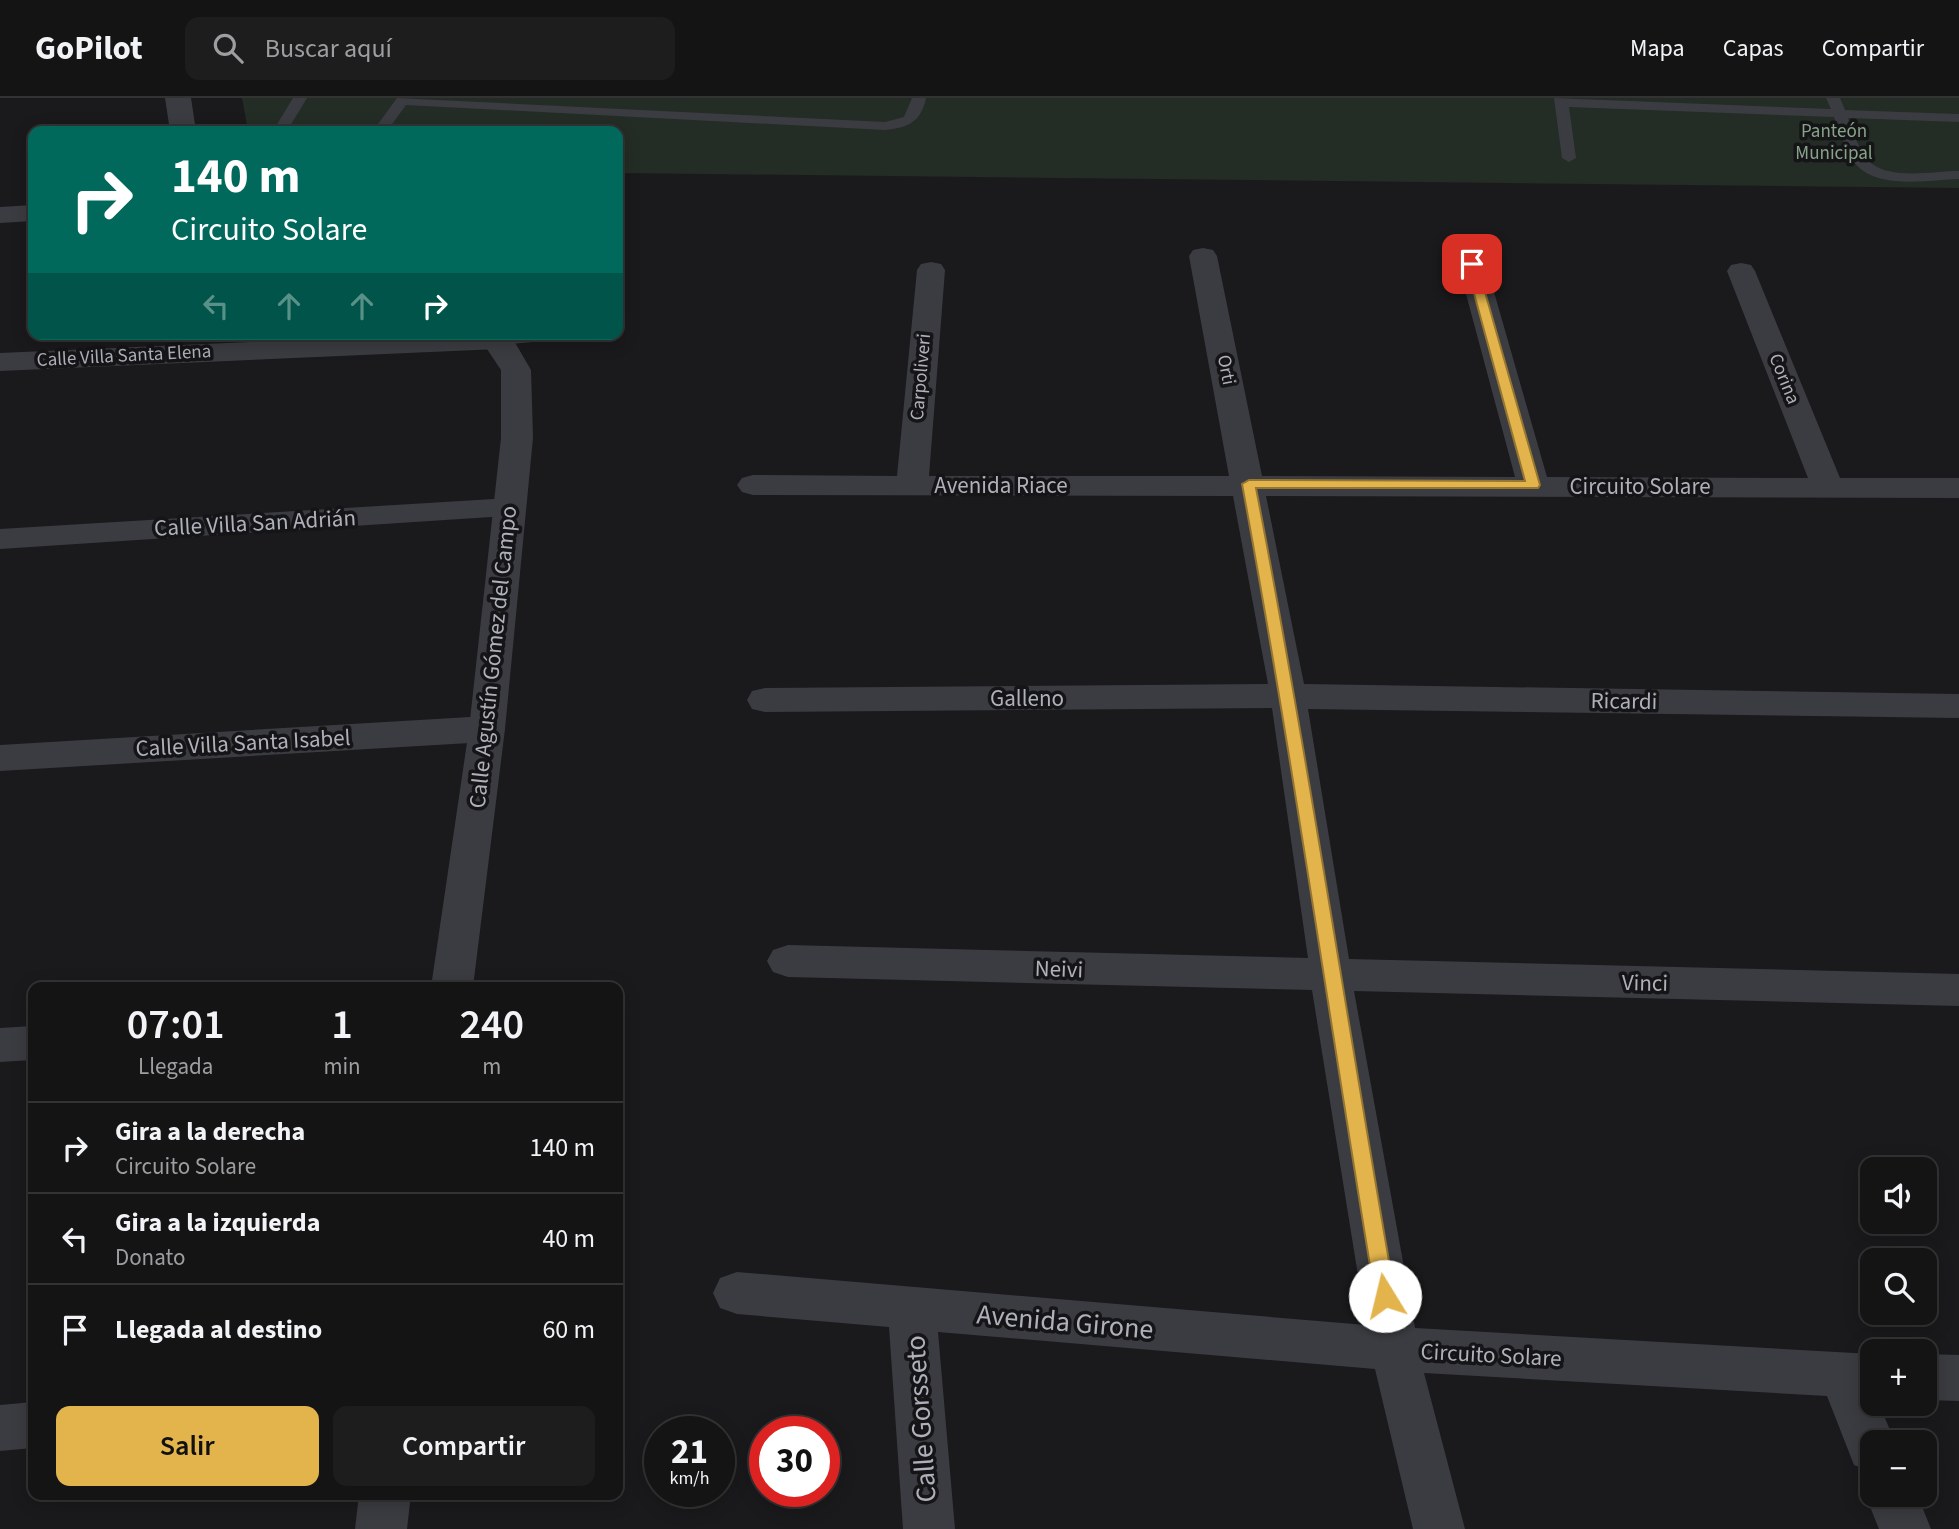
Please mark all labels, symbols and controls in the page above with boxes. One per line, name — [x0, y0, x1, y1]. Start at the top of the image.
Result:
search box — [185, 17, 675, 80]
text: GoPilot — [35, 25, 143, 72]
icon: search — [209, 29, 247, 67]
text: Buscar aquí — [265, 30, 392, 67]
text: Mapa — [1630, 31, 1685, 66]
text: Capas — [1723, 31, 1784, 66]
text: Compartir — [1822, 31, 1924, 66]
park label: Panteón Municipal — [1795, 118, 1873, 167]
text: 140 m — [171, 142, 300, 212]
icon: right — [56, 154, 147, 245]
text: Circuito Solare — [171, 207, 367, 253]
pin — [1442, 234, 1502, 294]
icon: arrive — [1453, 245, 1491, 283]
icon: left — [197, 287, 235, 325]
icon: ahead — [270, 287, 308, 325]
icon: ahead — [343, 287, 381, 325]
icon: right — [416, 287, 454, 325]
street label: Carpoliveri — [904, 333, 938, 421]
street label: Calle Villa Santa Elena — [36, 338, 212, 374]
street label: Corina — [1762, 350, 1806, 408]
street label: Orti — [1210, 353, 1242, 387]
street label: Avenida Riace — [934, 469, 1068, 502]
street label: Circuito Solare — [1569, 470, 1711, 503]
street label: Calle Villa San Adrián — [153, 501, 357, 545]
street label: Calle Agustín Gómez del Campo — [461, 504, 525, 810]
street label: Galleno — [990, 682, 1064, 715]
street label: Ricardi — [1590, 684, 1658, 718]
street label: Calle Villa Santa Isabel — [135, 721, 351, 765]
street label: Neivi — [1034, 952, 1084, 986]
street label: Vinci — [1622, 966, 1668, 1000]
text: 07:01 — [127, 995, 225, 1055]
text: 1 — [331, 995, 353, 1055]
text: 240 — [460, 995, 524, 1055]
text: Llegada — [138, 1050, 213, 1083]
text: min — [323, 1050, 361, 1083]
text: m — [482, 1050, 501, 1083]
text: Gira a la derecha — [115, 1113, 305, 1150]
icon: right — [56, 1129, 94, 1167]
text: 140 m — [529, 1129, 595, 1166]
text: Circuito Solare — [115, 1150, 256, 1183]
map controls — [1860, 1157, 1937, 1507]
button: sound — [1860, 1157, 1937, 1234]
text: Gira a la izquierda — [115, 1204, 320, 1241]
icon: left — [56, 1220, 94, 1258]
text: 40 m — [542, 1220, 595, 1257]
text: Donato — [115, 1241, 185, 1274]
button: search — [1860, 1248, 1937, 1325]
position arrow — [1348, 1259, 1422, 1333]
street label: Avenida Girone — [975, 1294, 1155, 1350]
icon: arrive — [56, 1311, 94, 1349]
text: Llegada al destino — [115, 1311, 322, 1348]
text: 60 m — [542, 1311, 595, 1348]
street label: Calle Gorsseto — [895, 1334, 947, 1504]
street label: Circuito Solare — [1420, 1335, 1562, 1375]
button: + — [1860, 1339, 1937, 1416]
button: Salir — [56, 1406, 319, 1486]
button: Compartir — [333, 1406, 595, 1486]
speed limit sign: 30 — [749, 1416, 840, 1507]
text: 21 — [671, 1427, 708, 1477]
button: − — [1860, 1430, 1937, 1507]
text: km/h — [670, 1466, 709, 1491]

